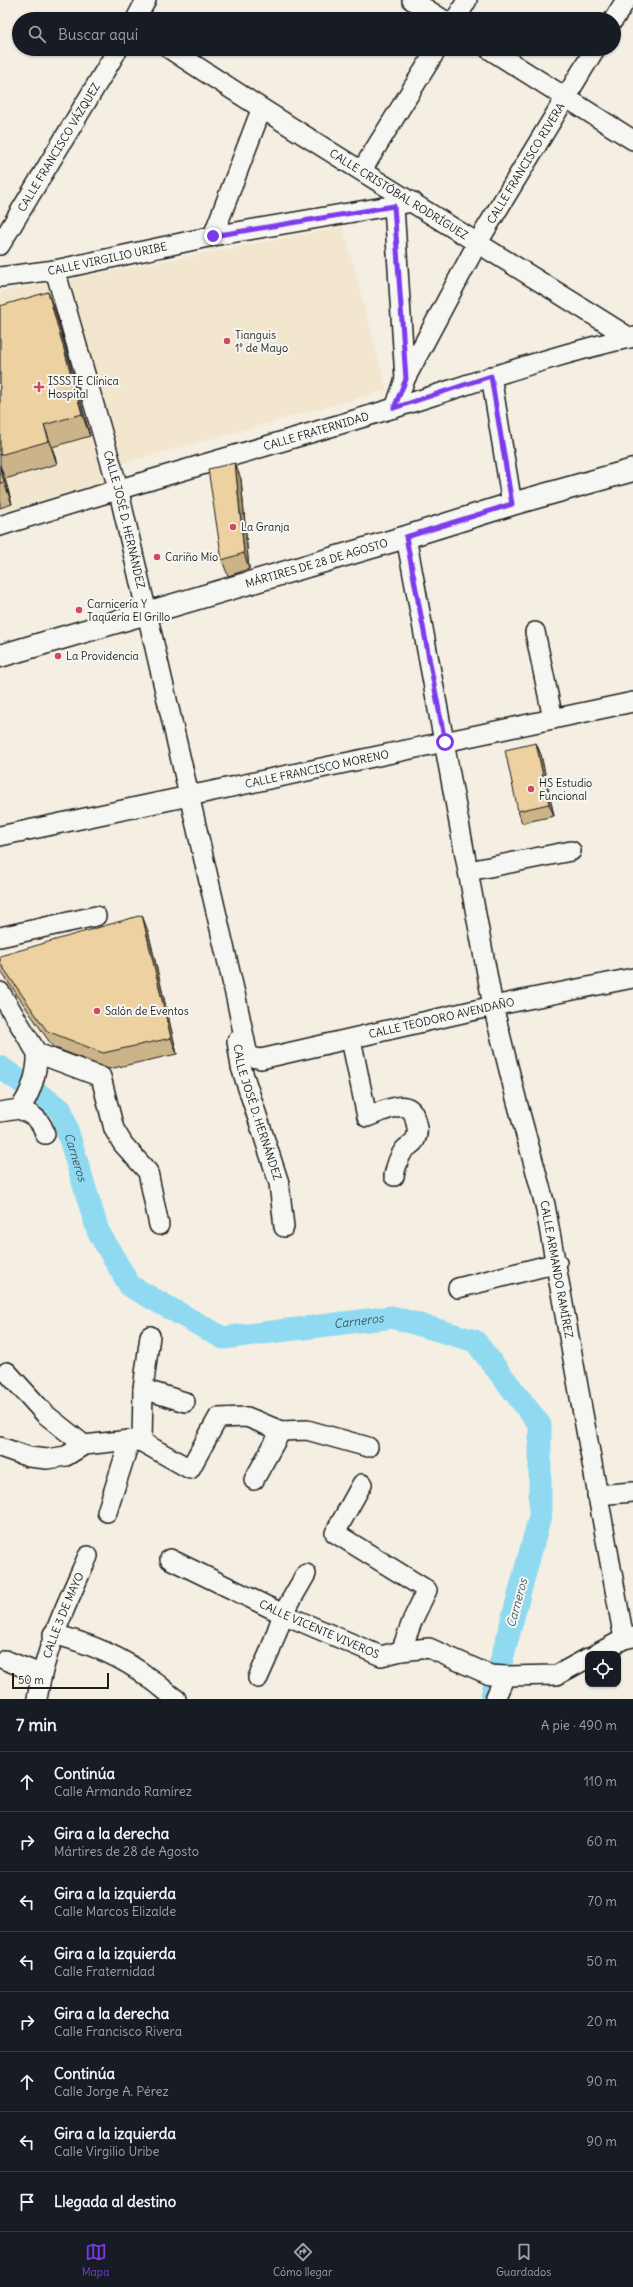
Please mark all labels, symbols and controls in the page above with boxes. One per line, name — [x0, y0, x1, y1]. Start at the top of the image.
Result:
search box — [12, 12, 621, 56]
icon: search — [26, 23, 48, 45]
text: Buscar aquí — [58, 25, 138, 44]
street label: CALLE FRANCISCO VÁZQUEZ — [15, 80, 103, 214]
street label: CALLE FRANCISCO RIVERA — [484, 100, 568, 226]
street label: CALLE CRISTÓBAL RODRÍGUEZ — [327, 146, 471, 242]
route end — [204, 227, 222, 245]
street label: CALLE VIRGILIO URIBE — [47, 239, 168, 278]
place label: Tianguis 1° de Mayo — [235, 328, 288, 355]
marker: Tianguis 1° de Mayo — [222, 336, 232, 346]
place label: ISSSTE Clínica Hospital — [48, 374, 119, 401]
marker: ISSSTE Clínica Hospital — [33, 381, 45, 393]
street label: CALLE FRATERNIDAD — [262, 409, 371, 454]
street label: CALLE JOSÉ D. HERNÁNDEZ — [101, 449, 148, 590]
place label: La Granja — [241, 520, 290, 534]
marker: La Granja — [228, 522, 238, 532]
street label: MÁRTIRES DE 28 DE AGOSTO — [244, 536, 390, 591]
place label: Cariño Mío — [165, 550, 218, 564]
marker: Cariño Mío — [152, 552, 162, 562]
place label: Carnicería Y Taquería El Grillo — [87, 597, 170, 624]
marker: Carnicería Y Taquería El Grillo — [74, 605, 84, 615]
place label: La Providencia — [66, 649, 139, 663]
marker: La Providencia — [53, 651, 63, 661]
route start — [436, 733, 454, 751]
street label: CALLE FRANCISCO MORENO — [244, 747, 390, 791]
place label: HS Estudio Funcional — [539, 776, 592, 803]
marker: HS Estudio Funcional — [526, 784, 536, 794]
street label: CALLE TEODORO AVENDAÑO — [367, 995, 516, 1041]
place label: Salón de Eventos — [105, 1004, 189, 1018]
marker: Salón de Eventos — [92, 1006, 102, 1016]
street label: CALLE JOSÉ D. HERNÁNDEZ — [231, 1043, 285, 1182]
water label: Carneros — [61, 1131, 91, 1185]
street label: CALLE ARMANDO RAMÍREZ — [537, 1199, 576, 1339]
water label: Carneros — [333, 1310, 386, 1331]
street label: CALLE 3 DE MAYO — [40, 1570, 87, 1660]
water label: Carneros — [503, 1575, 531, 1629]
street label: CALLE VICENTE VIVEROS — [257, 1597, 381, 1661]
map controls — [585, 1651, 621, 1687]
button: locate — [585, 1651, 621, 1687]
scale bar — [12, 1671, 109, 1690]
text: 50 m — [18, 1673, 44, 1687]
text: 7 min — [16, 1714, 57, 1736]
text: A pie · 490 m — [541, 1717, 617, 1734]
text: Continúa — [54, 1764, 115, 1783]
icon: ahead — [16, 1771, 38, 1793]
text: 110 m — [584, 1773, 617, 1790]
text: Calle Armando Ramírez — [54, 1783, 192, 1800]
text: Gira a la derecha — [54, 1824, 169, 1843]
icon: right — [16, 1831, 38, 1853]
text: 60 m — [586, 1833, 617, 1850]
text: Mártires de 28 de Agosto — [54, 1843, 199, 1860]
text: Gira a la izquierda — [54, 1884, 176, 1903]
icon: left — [16, 1891, 38, 1913]
text: 70 m — [588, 1893, 617, 1910]
text: Calle Marcos Elizalde — [54, 1903, 176, 1920]
text: Gira a la izquierda — [54, 1944, 176, 1963]
icon: left — [16, 1951, 38, 1973]
text: 50 m — [586, 1953, 617, 1970]
text: Calle Fraternidad — [54, 1963, 155, 1980]
text: Gira a la derecha — [54, 2004, 169, 2023]
icon: right — [16, 2011, 38, 2033]
text: 20 m — [587, 2013, 617, 2030]
text: Calle Francisco Rivera — [54, 2023, 182, 2040]
text: Continúa — [54, 2064, 115, 2083]
icon: ahead — [16, 2071, 38, 2093]
text: 90 m — [586, 2073, 617, 2090]
text: Calle Jorge A. Pérez — [54, 2083, 169, 2100]
text: Gira a la izquierda — [54, 2124, 176, 2143]
icon: left — [16, 2131, 38, 2153]
text: 90 m — [586, 2133, 617, 2150]
text: Calle Virgilio Uribe — [54, 2143, 160, 2160]
icon: arrive — [16, 2191, 38, 2213]
text: Llegada al destino — [54, 2192, 176, 2211]
tab: Mapa — [82, 2241, 109, 2279]
tab: Cómo llegar — [273, 2241, 332, 2279]
tab: Guardados — [496, 2241, 551, 2279]

